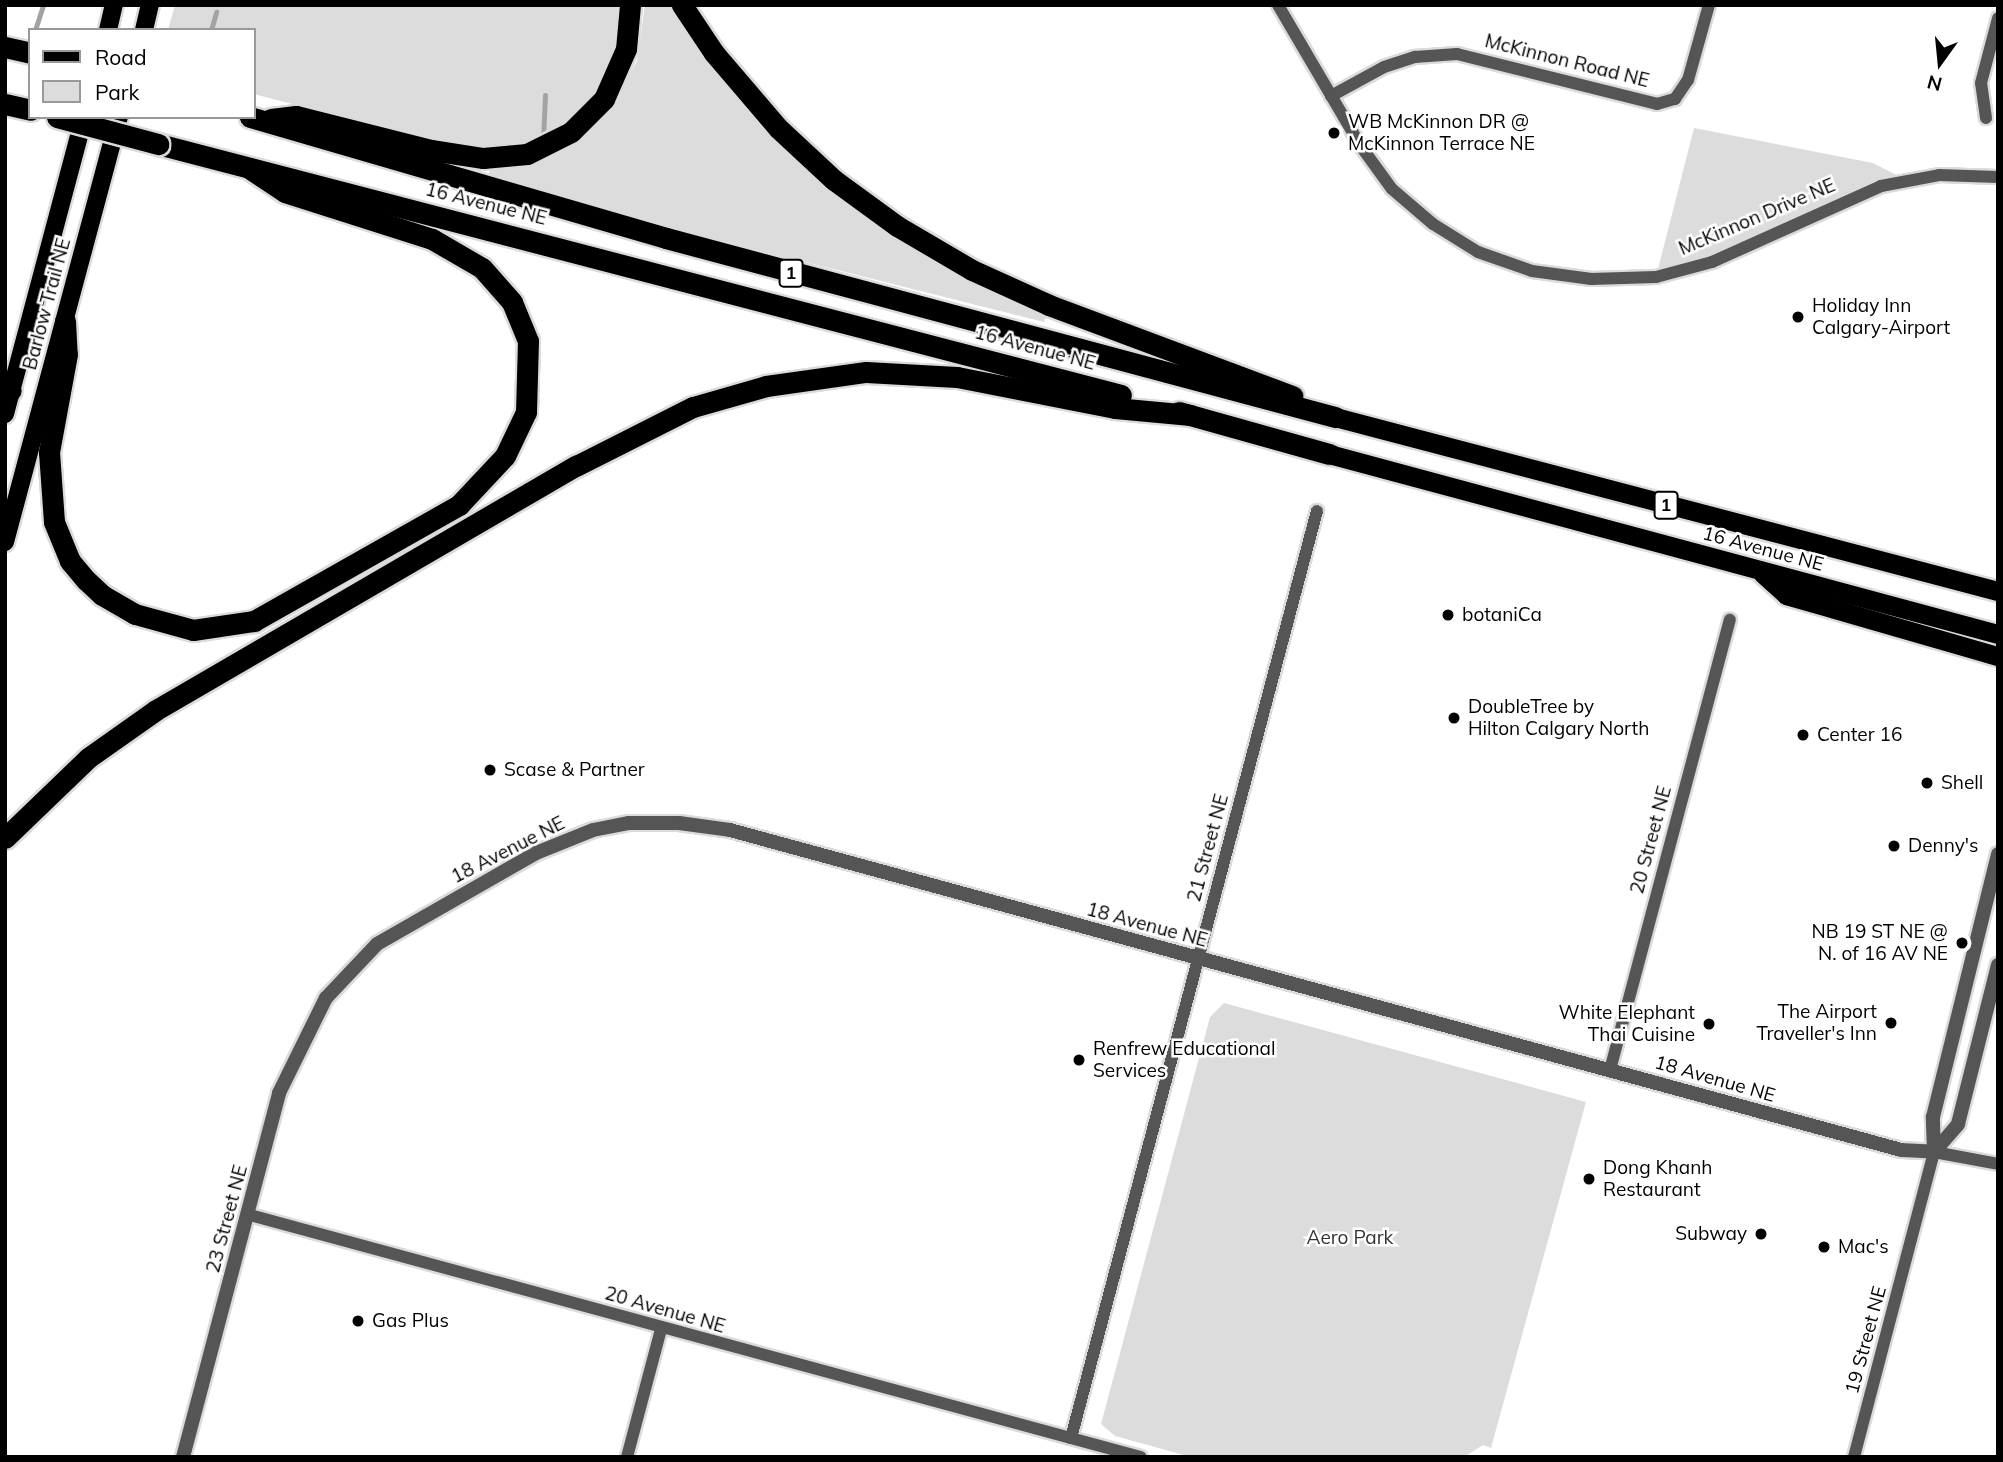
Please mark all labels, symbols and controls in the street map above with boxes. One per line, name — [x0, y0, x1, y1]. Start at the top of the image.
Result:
legend — [28, 28, 256, 119]
north arrow — [1905, 28, 1975, 98]
street label: McKinnon Road NE — [1483, 30, 1651, 92]
text: Road — [95, 44, 146, 70]
text: N — [1925, 70, 1945, 97]
text: Park — [95, 79, 139, 105]
place label: WB McKinnon DR @ McKinnon Terrace NE — [1348, 111, 1535, 155]
marker: WB McKinnon DR @ McKinnon Terrace NE — [1326, 125, 1342, 141]
street label: McKinnon Drive NE — [1675, 174, 1839, 260]
street label: 16 Avenue NE — [423, 178, 549, 230]
street label: Barlow Trail NE — [18, 236, 76, 372]
road number: 1 — [777, 258, 805, 288]
place label: Holiday Inn Calgary-Airport — [1812, 295, 1950, 339]
marker: Holiday Inn Calgary-Airport — [1790, 309, 1806, 325]
street label: 16 Avenue NE — [972, 321, 1098, 375]
road number: 1 — [1652, 490, 1680, 520]
street label: 16 Avenue NE — [1700, 522, 1826, 576]
place label: botaniCa — [1462, 604, 1542, 626]
marker: botaniCa — [1440, 607, 1456, 623]
place label: DoubleTree by Hilton Calgary North — [1468, 696, 1649, 740]
marker: DoubleTree by Hilton Calgary North — [1446, 710, 1462, 726]
place label: Center 16 — [1817, 724, 1902, 746]
marker: Center 16 — [1795, 727, 1811, 743]
place label: Scase & Partner — [504, 759, 645, 781]
marker: Scase & Partner — [482, 762, 498, 778]
place label: Shell — [1941, 772, 1983, 794]
marker: Shell — [1919, 775, 1935, 791]
street label: 20 Street NE — [1626, 784, 1676, 896]
street label: 21 Street NE — [1183, 792, 1233, 904]
street label: 18 Avenue NE — [447, 812, 569, 888]
place label: Denny's — [1908, 835, 1978, 857]
marker: Denny's — [1886, 838, 1902, 854]
street label: 18 Avenue NE — [1084, 898, 1210, 952]
place label: NB 19 ST NE @ N. of 16 AV NE — [1811, 921, 1948, 965]
marker: NB 19 ST NE @ N. of 16 AV NE — [1954, 935, 1970, 951]
place label: The Airport Traveller's Inn — [1757, 1001, 1877, 1045]
place label: White Elephant Thai Cuisine — [1559, 1002, 1695, 1046]
marker: The Airport Traveller's Inn — [1883, 1015, 1899, 1031]
marker: White Elephant Thai Cuisine — [1701, 1016, 1717, 1032]
place label: Renfrew Educational Services — [1093, 1038, 1276, 1082]
street label: 18 Avenue NE — [1652, 1051, 1778, 1107]
marker: Renfrew Educational Services — [1071, 1052, 1087, 1068]
place label: Dong Khanh Restaurant — [1603, 1157, 1712, 1201]
street label: 23 Street NE — [202, 1163, 252, 1275]
marker: Dong Khanh Restaurant — [1581, 1171, 1597, 1187]
place label: Subway — [1675, 1223, 1747, 1245]
marker: Subway — [1753, 1226, 1769, 1242]
park label: Aero Park — [1307, 1227, 1393, 1249]
place label: Mac's — [1838, 1236, 1889, 1258]
marker: Mac's — [1816, 1239, 1832, 1255]
street label: 20 Avenue NE — [602, 1282, 728, 1338]
street label: 19 Street NE — [1841, 1284, 1891, 1396]
place label: Gas Plus — [372, 1310, 449, 1332]
marker: Gas Plus — [350, 1313, 366, 1329]

